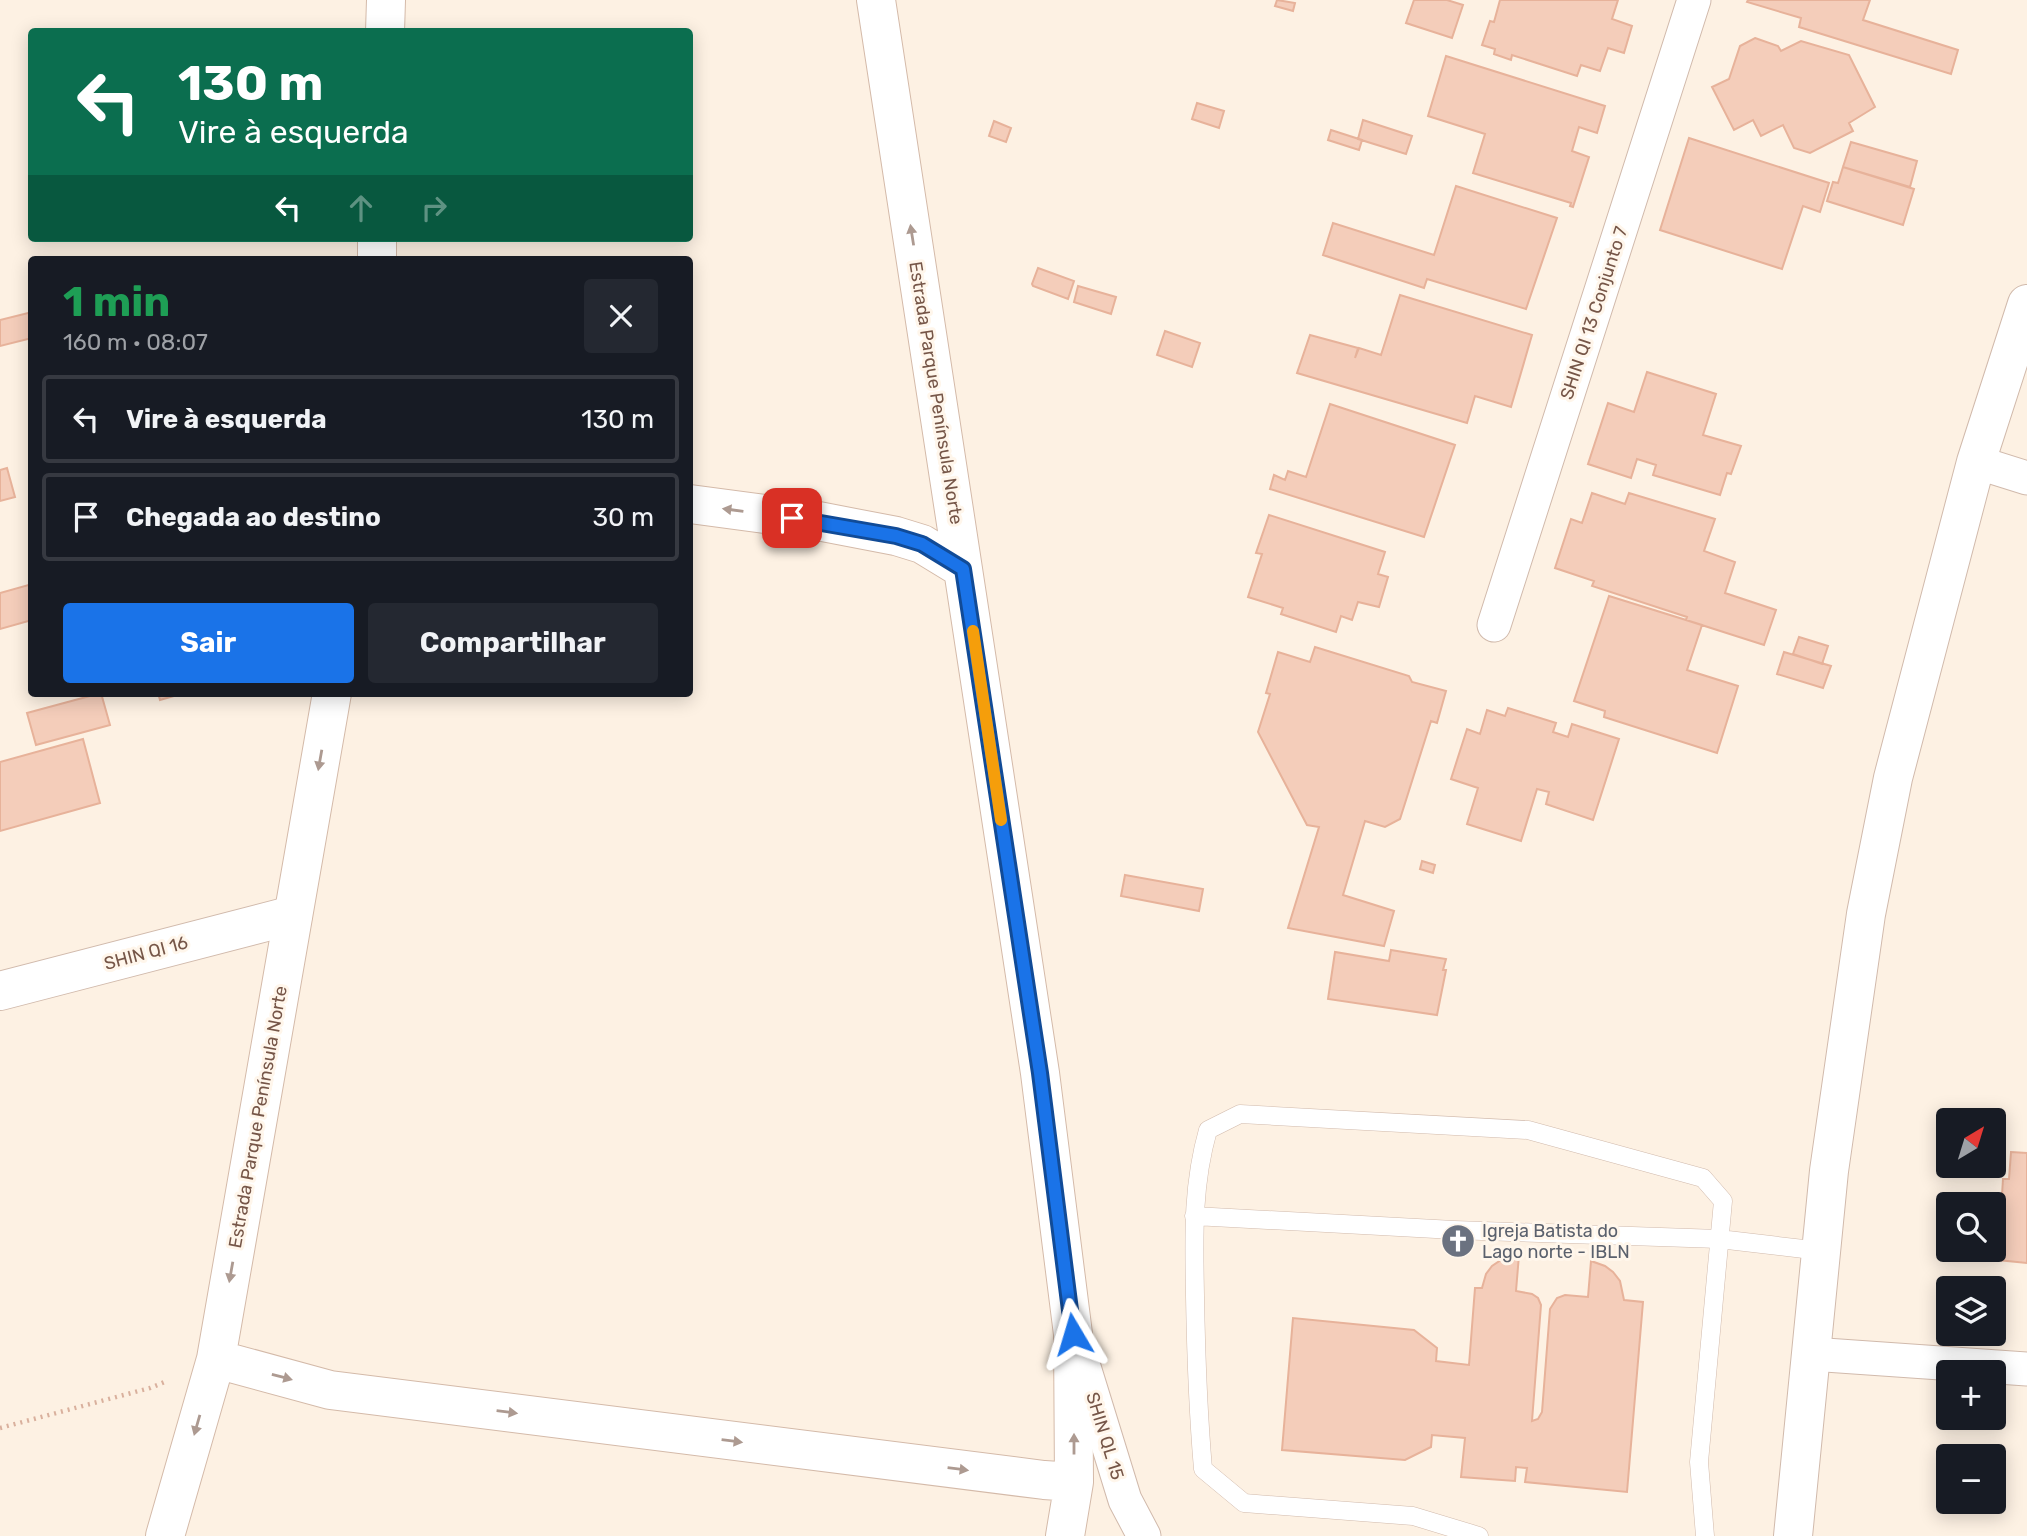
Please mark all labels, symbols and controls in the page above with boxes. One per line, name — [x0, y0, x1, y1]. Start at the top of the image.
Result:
text: 130 m — [178, 54, 323, 112]
icon: left — [63, 56, 154, 147]
text: Vire à esquerda — [178, 113, 409, 151]
icon: left — [269, 189, 307, 227]
icon: ahead — [342, 189, 380, 227]
icon: right — [415, 189, 453, 227]
one-way arrow — [906, 224, 917, 246]
street label: SHIN QI 13 Conjunto 7 — [1556, 224, 1632, 402]
street label: Estrada Parque Península Norte — [904, 260, 968, 526]
text: 1 min — [63, 277, 170, 327]
button: close — [584, 279, 658, 353]
text: 160 m · 08:07 — [63, 328, 208, 356]
icon: left — [67, 400, 105, 438]
text: Vire à esquerda — [126, 404, 327, 435]
text: 130 m — [581, 404, 654, 435]
pin — [762, 488, 822, 548]
icon: arrive — [67, 498, 105, 536]
icon: arrive — [773, 499, 811, 537]
text: Chegada ao destino — [126, 502, 381, 533]
text: 30 m — [592, 502, 654, 533]
one-way arrow — [722, 504, 744, 515]
button: Sair — [63, 603, 354, 683]
button: Compartilhar — [368, 603, 658, 683]
one-way arrow — [315, 749, 326, 771]
street label: SHIN QI 16 — [102, 931, 190, 975]
street label: Estrada Parque Península Norte — [224, 984, 292, 1250]
north arrow — [1936, 1108, 2006, 1178]
map controls — [1936, 1108, 2006, 1514]
button: search — [1936, 1192, 2006, 1262]
place label: Igreja Batista do Lago norte - IBLN — [1482, 1220, 1630, 1263]
church icon: Igreja Batista do Lago norte - IBLN — [1439, 1222, 1477, 1260]
one-way arrow — [226, 1261, 237, 1283]
button: layers — [1936, 1276, 2006, 1346]
position arrow — [1036, 1297, 1110, 1371]
button: + — [1936, 1360, 2006, 1430]
one-way arrow — [271, 1372, 293, 1383]
street label: SHIN QL 15 — [1081, 1389, 1129, 1483]
one-way arrow — [496, 1407, 518, 1418]
one-way arrow — [192, 1415, 202, 1436]
one-way arrow — [1068, 1433, 1080, 1455]
one-way arrow — [721, 1435, 743, 1446]
button: − — [1936, 1444, 2006, 1514]
one-way arrow — [947, 1464, 969, 1475]

